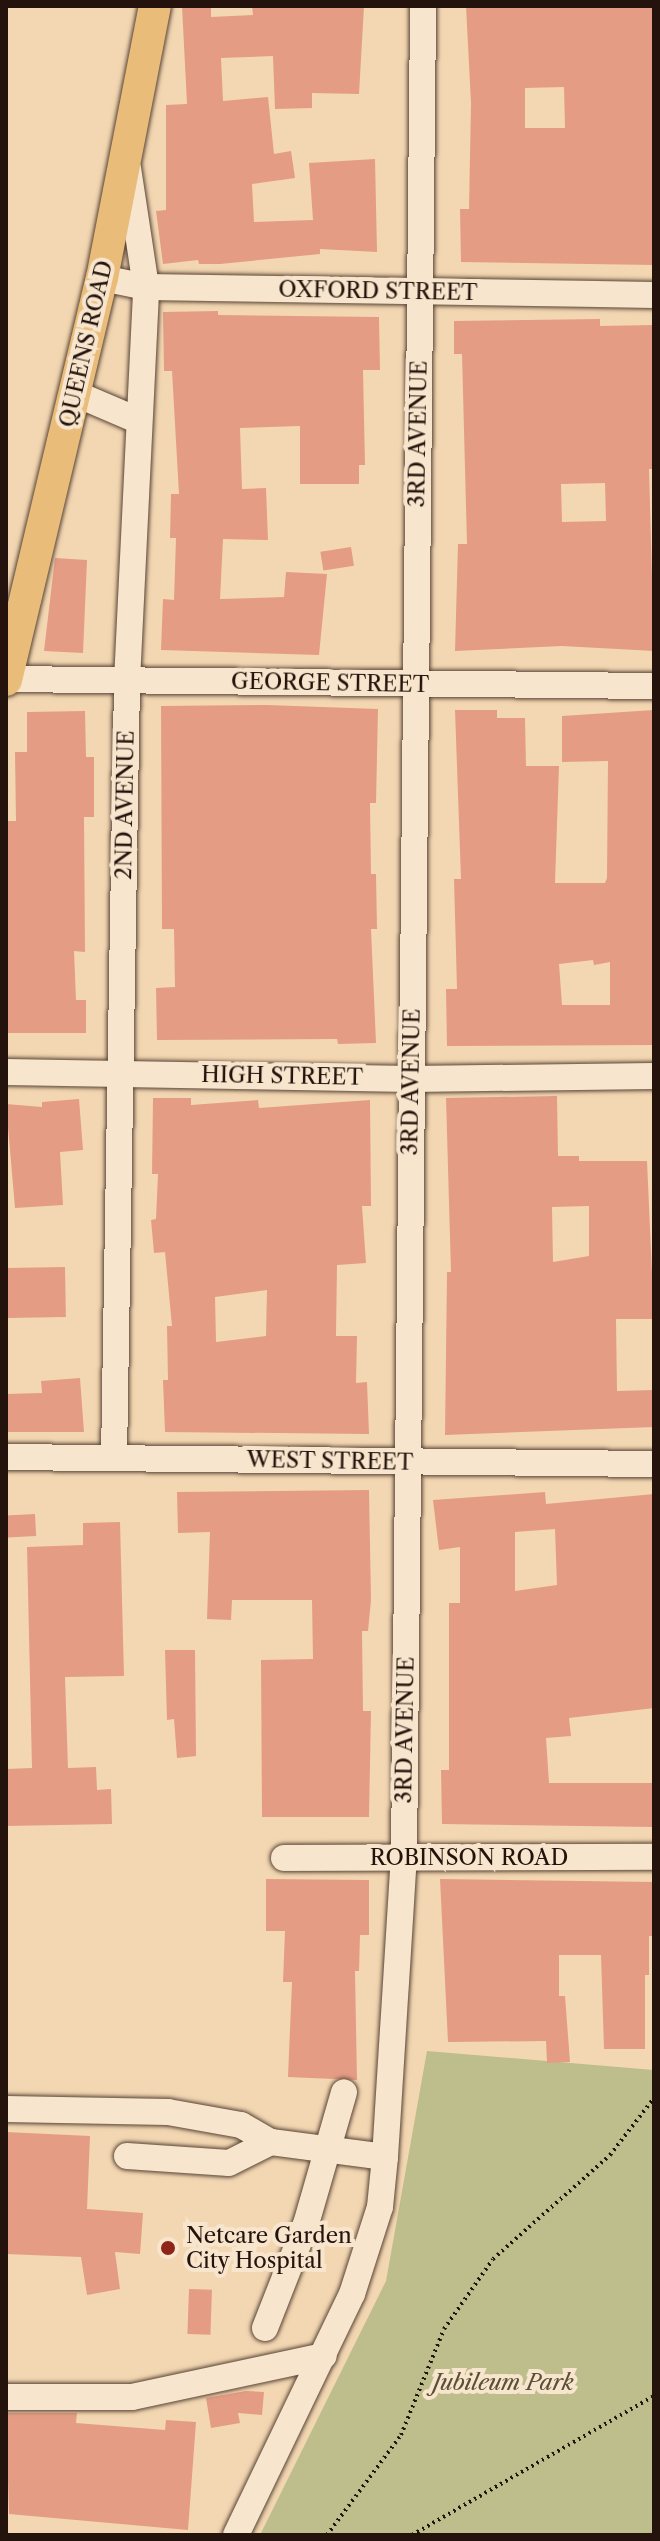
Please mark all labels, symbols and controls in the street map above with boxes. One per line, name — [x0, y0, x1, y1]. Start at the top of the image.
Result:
street label: QUEENS ROAD — [54, 258, 118, 430]
street label: OXFORD STREET — [278, 276, 478, 306]
street label: 3RD AVENUE — [404, 360, 432, 508]
street label: GEORGE STREET — [231, 668, 429, 698]
street label: 2ND AVENUE — [110, 730, 140, 880]
street label: 3RD AVENUE — [397, 1008, 425, 1156]
street label: HIGH STREET — [201, 1061, 363, 1091]
street label: WEST STREET — [246, 1446, 414, 1476]
street label: 3RD AVENUE — [391, 1656, 419, 1804]
street label: ROBINSON ROAD — [370, 1845, 568, 1871]
place label: Netcare Garden City Hospital — [186, 2222, 352, 2274]
marker: Netcare Garden City Hospital — [157, 2237, 179, 2259]
park label: Jubileum Park — [432, 2370, 574, 2396]

